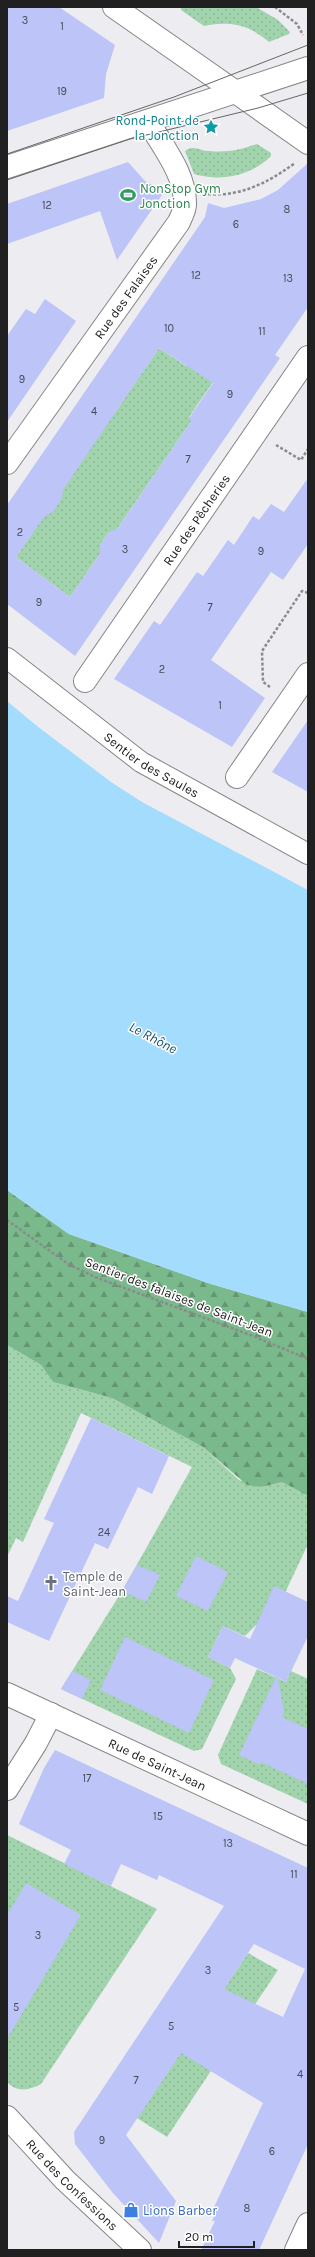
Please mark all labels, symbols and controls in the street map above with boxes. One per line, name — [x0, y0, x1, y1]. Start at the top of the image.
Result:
house number: 3 — [22, 14, 28, 27]
house number: 1 — [60, 20, 64, 33]
house number: 19 — [57, 85, 67, 98]
place label: Rond-Point de la Jonction — [115, 113, 199, 143]
place icon: Rond-Point de la Jonction — [202, 118, 220, 136]
place label: NonStop Gym Jonction — [140, 181, 221, 211]
sports icon: NonStop Gym Jonction — [119, 186, 137, 204]
house number: 12 — [42, 199, 52, 212]
house number: 8 — [284, 203, 291, 216]
house number: 6 — [233, 218, 239, 231]
street label: Rue des Falaises — [91, 252, 160, 341]
house number: 12 — [191, 269, 201, 282]
house number: 13 — [283, 272, 293, 285]
house number: 10 — [164, 322, 174, 335]
house number: 11 — [258, 325, 266, 338]
house number: 9 — [19, 373, 25, 386]
house number: 9 — [227, 388, 233, 401]
house number: 4 — [91, 405, 97, 418]
house number: 7 — [185, 453, 191, 466]
street label: Rue des Pêcheries — [160, 471, 233, 568]
house number: 2 — [17, 526, 23, 539]
house number: 3 — [122, 543, 128, 556]
house number: 9 — [258, 545, 264, 558]
house number: 9 — [36, 596, 42, 609]
house number: 7 — [207, 601, 213, 614]
house number: 2 — [159, 663, 165, 676]
house number: 1 — [218, 699, 222, 712]
street label: Sentier des Saules — [101, 729, 202, 800]
water label: Le Rhône — [126, 1018, 180, 1058]
street label: Sentier des falaises de Saint-Jean — [83, 1254, 275, 1340]
house number: 24 — [98, 1526, 110, 1539]
place label: Temple de Saint-Jean — [63, 1569, 126, 1599]
church icon: Temple de Saint-Jean — [42, 1574, 60, 1592]
street label: Rue de Saint-Jean — [106, 1735, 209, 1793]
house number: 17 — [83, 1772, 91, 1785]
house number: 15 — [153, 1810, 163, 1823]
house number: 13 — [223, 1837, 233, 1850]
house number: 11 — [290, 1868, 298, 1881]
house number: 3 — [35, 1929, 41, 1942]
house number: 3 — [205, 1964, 211, 1977]
house number: 5 — [13, 2001, 19, 2014]
house number: 5 — [168, 2020, 174, 2033]
house number: 4 — [297, 2068, 303, 2081]
house number: 7 — [133, 2074, 139, 2087]
house number: 9 — [99, 2134, 105, 2147]
street label: Rue des Confessions — [23, 2136, 121, 2233]
house number: 6 — [269, 2145, 275, 2158]
shop icon: Lions Barber — [122, 2201, 140, 2219]
house number: 8 — [244, 2202, 251, 2215]
place label: Lions Barber — [143, 2203, 217, 2218]
scale bar — [179, 2223, 254, 2249]
text: 20 m — [185, 2230, 213, 2244]

